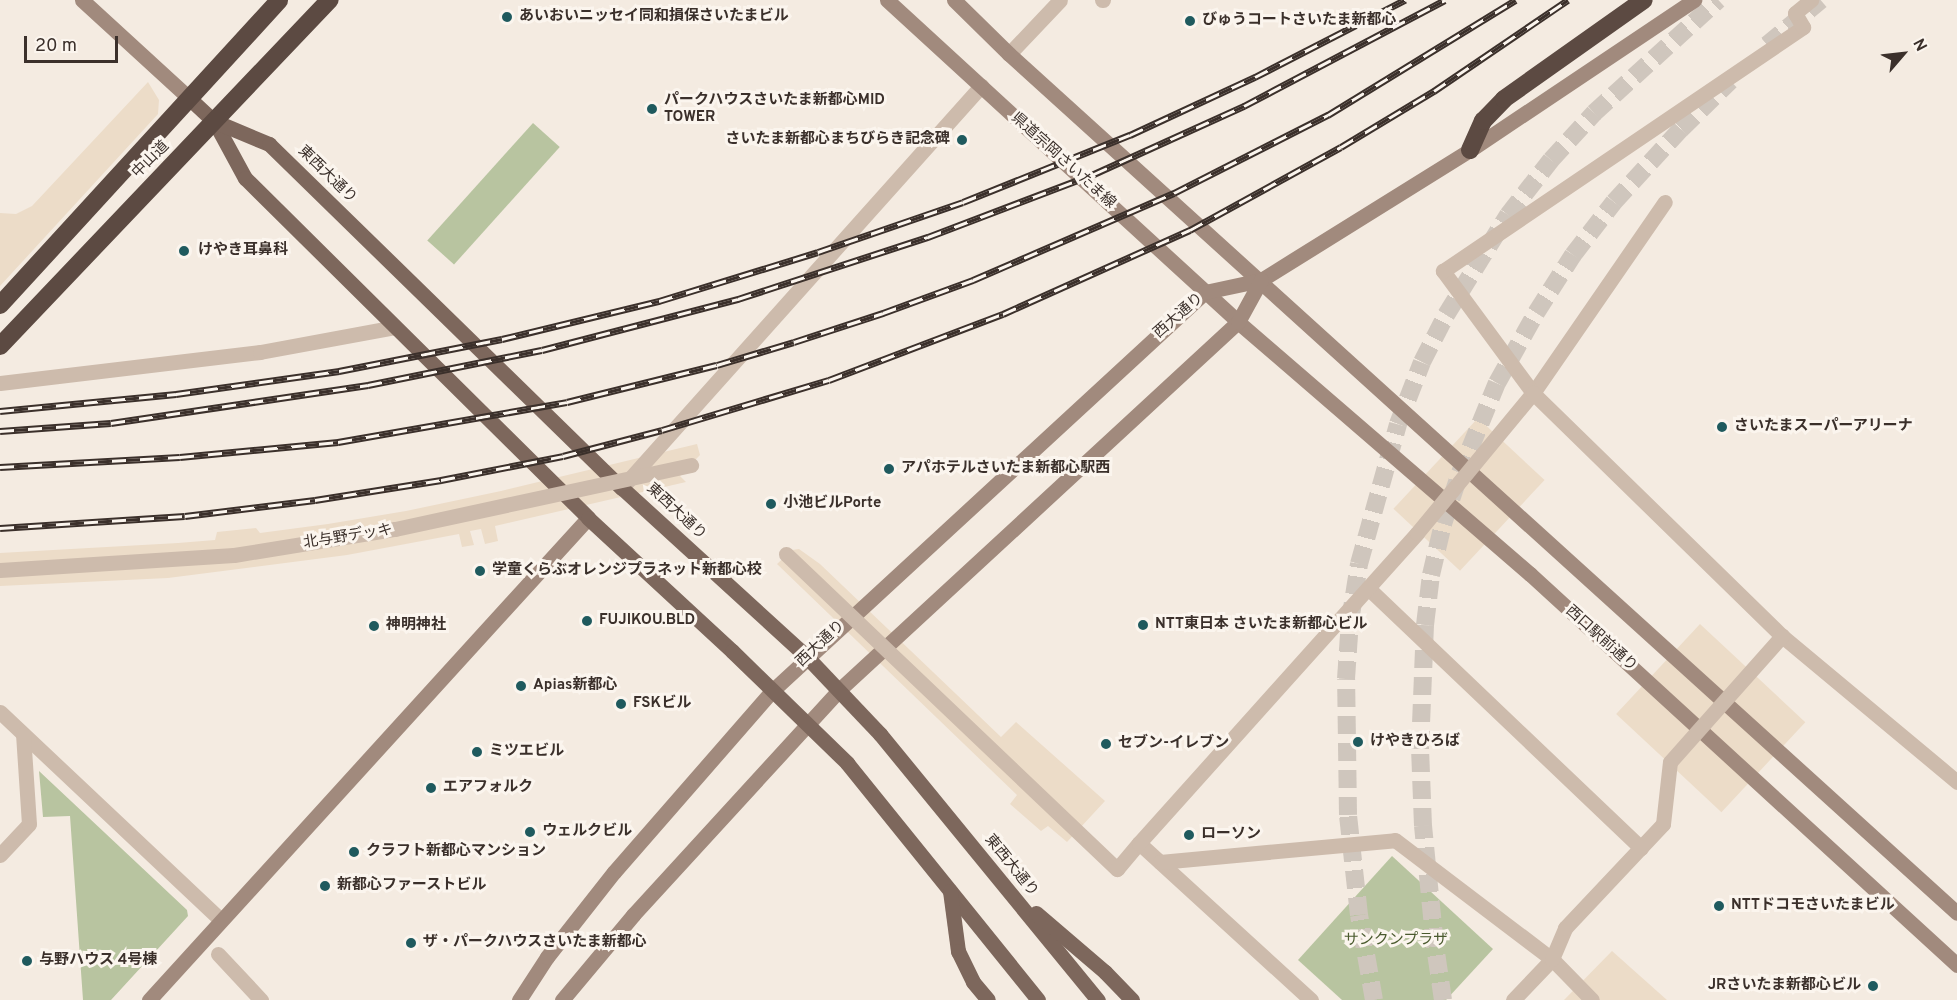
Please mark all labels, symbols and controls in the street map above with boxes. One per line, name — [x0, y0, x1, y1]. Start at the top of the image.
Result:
place label: あいおいニッセイ同和損保さいたまビル — [519, 8, 789, 26]
marker: あいおいニッセイ同和損保さいたまビル — [500, 10, 514, 24]
place label: びゅうコートさいたま新都心 — [1202, 12, 1397, 30]
marker: びゅうコートさいたま新都心 — [1183, 14, 1197, 28]
scale bar — [27, 24, 122, 62]
north arrow — [1873, 24, 1933, 84]
text: 20 m — [35, 35, 77, 58]
text: N — [1907, 36, 1930, 55]
place label: パークハウスさいたま新都心MID TOWER — [664, 91, 886, 126]
marker: パークハウスさいたま新都心MID TOWER — [645, 102, 659, 116]
street label: 県道宗岡さいたま線 — [1007, 109, 1119, 213]
place label: さいたま新都心まちびらき記念碑 — [725, 131, 950, 149]
marker: さいたま新都心まちびらき記念碑 — [955, 133, 969, 147]
street label: 中山道 — [129, 138, 173, 182]
street label: 東西大通り — [294, 142, 360, 208]
marker: けやき耳鼻科 — [175, 242, 193, 260]
place label: けやき耳鼻科 — [198, 242, 288, 260]
street label: 西大通り — [1150, 290, 1208, 342]
place label: さいたまスーパーアリーナ — [1734, 418, 1914, 436]
marker: さいたまスーパーアリーナ — [1715, 420, 1729, 434]
place label: アパホテルさいたま新都心駅西 — [901, 460, 1111, 478]
marker: アパホテルさいたま新都心駅西 — [882, 462, 896, 476]
street label: 東西大通り — [642, 480, 710, 544]
place label: 小池ビルPorte — [783, 495, 881, 513]
marker: 小池ビルPorte — [764, 497, 778, 511]
street label: 北与野デッキ — [302, 521, 394, 553]
place label: 学童くらぶオレンジプラネット新都心校 — [492, 562, 762, 580]
marker: 学童くらぶオレンジプラネット新都心校 — [473, 564, 487, 578]
street label: 西口駅前通り — [1562, 602, 1640, 676]
place label: FUJIKOU.BLD — [599, 612, 695, 630]
marker: FUJIKOU.BLD — [580, 614, 594, 628]
place label: NTT東日本 さいたま新都心ビル — [1155, 616, 1368, 634]
place label: 神明神社 — [386, 617, 446, 635]
street label: 西大通り — [793, 617, 849, 671]
marker: NTT東日本 さいたま新都心ビル — [1136, 618, 1150, 632]
marker: 神明神社 — [367, 619, 381, 633]
place label: Apias新都心 — [533, 677, 617, 695]
marker: Apias新都心 — [514, 679, 528, 693]
place label: FSKビル — [633, 695, 691, 713]
marker: FSKビル — [614, 697, 628, 711]
place label: けやきひろば — [1370, 733, 1460, 751]
place label: セブン-イレブン — [1118, 735, 1229, 753]
marker: けやきひろば — [1351, 735, 1365, 749]
marker: セブン-イレブン — [1099, 737, 1113, 751]
place label: ミツエビル — [489, 743, 564, 761]
marker: ミツエビル — [470, 745, 484, 759]
place label: エアフォルク — [443, 779, 533, 797]
marker: エアフォルク — [424, 781, 438, 795]
place label: ウェルクビル — [542, 823, 632, 841]
marker: ウェルクビル — [523, 825, 537, 839]
place label: ローソン — [1201, 826, 1261, 844]
marker: ローソン — [1182, 828, 1196, 842]
street label: 東西大通り — [980, 831, 1042, 901]
place label: クラフト新都心マンション — [366, 843, 546, 861]
marker: クラフト新都心マンション — [347, 845, 361, 859]
place label: 新都心ファーストビル — [337, 877, 487, 895]
marker: 新都心ファーストビル — [318, 879, 332, 893]
place label: NTTドコモさいたまビル — [1731, 897, 1895, 915]
marker: NTTドコモさいたまビル — [1712, 899, 1726, 913]
park label: サンクンプラザ — [1344, 932, 1448, 950]
place label: ザ・パークハウスさいたま新都心 — [423, 934, 648, 952]
marker: ザ・パークハウスさいたま新都心 — [404, 936, 418, 950]
place label: 与野ハウス 4号棟 — [39, 952, 157, 970]
marker: 与野ハウス 4号棟 — [20, 954, 34, 968]
place label: JRさいたま新都心ビル — [1707, 977, 1861, 995]
marker: JRさいたま新都心ビル — [1866, 979, 1880, 993]

